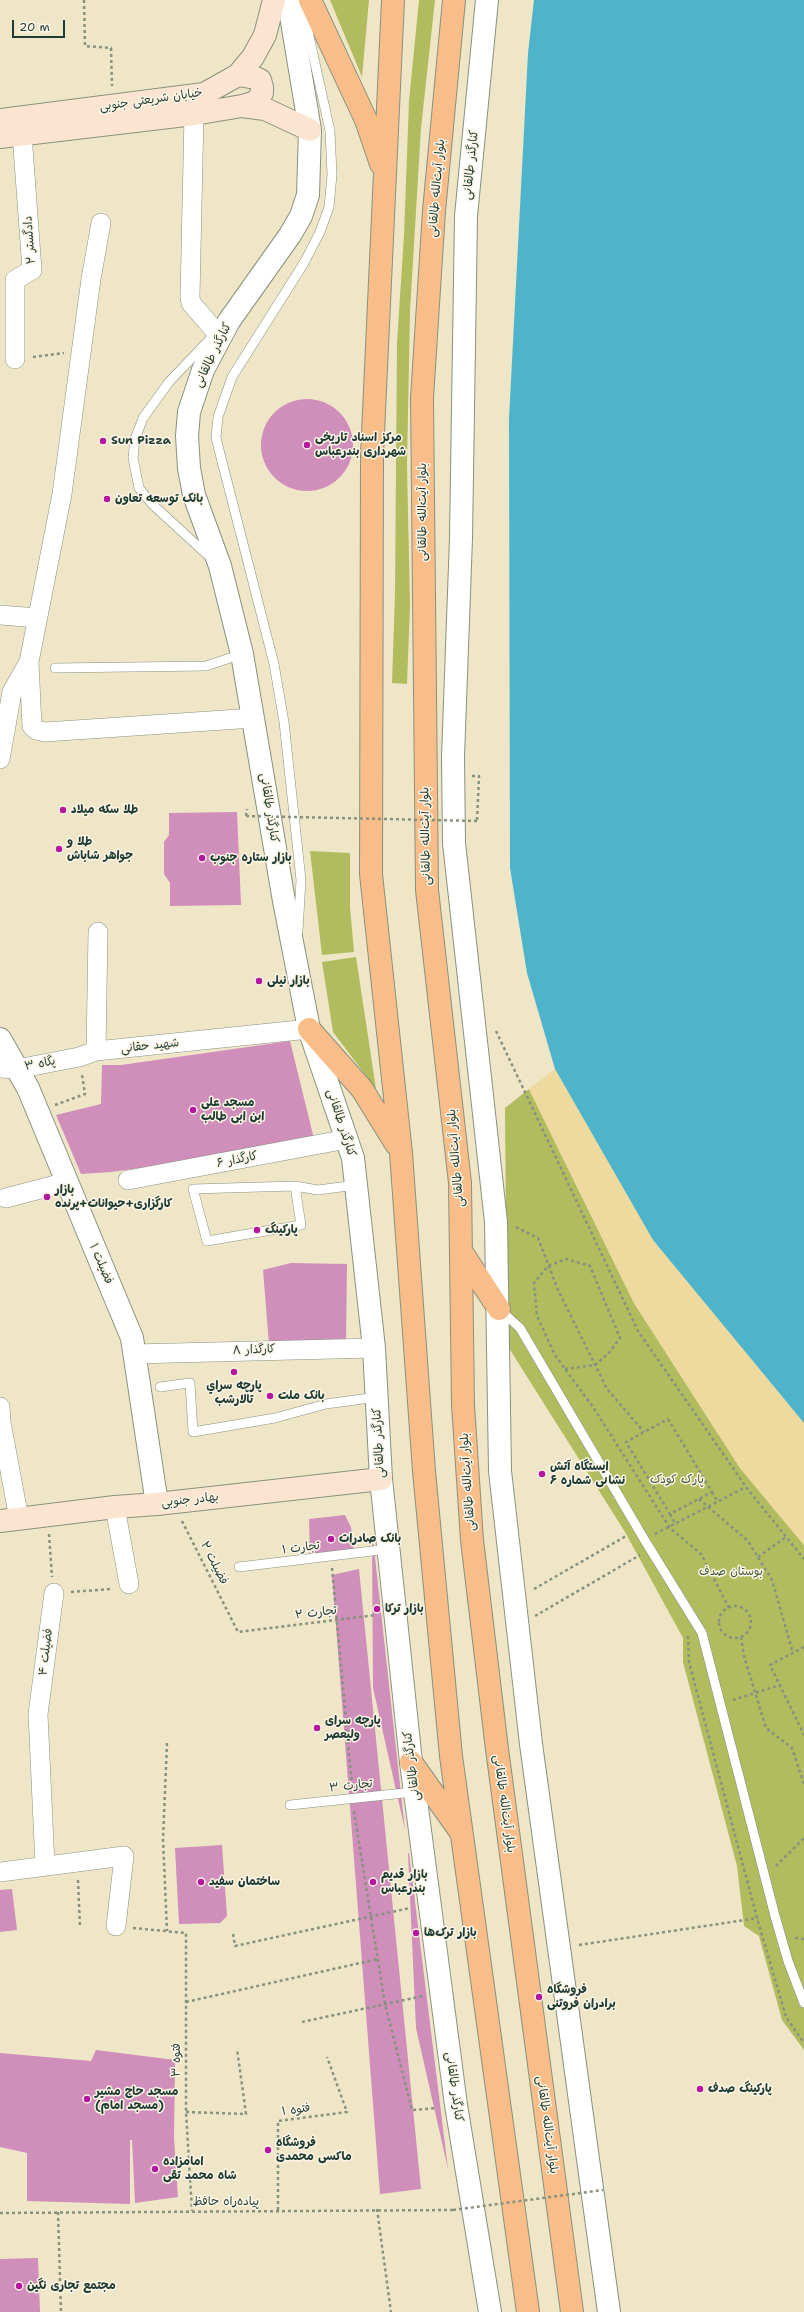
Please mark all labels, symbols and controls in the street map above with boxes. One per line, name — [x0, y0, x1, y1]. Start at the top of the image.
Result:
scale bar — [14, 12, 67, 38]
text: 20 m — [19, 19, 50, 35]
street label: خیابان شریعتی جنوبی — [98, 86, 204, 114]
street label: کنارگذر طالقانی — [460, 129, 482, 201]
street label: بلوار آیت‌الله طالقانی — [426, 138, 448, 238]
street label: دادگستر ۲ — [21, 215, 39, 265]
street label: کنارگذر طالقانی — [191, 320, 235, 390]
place label: مرکز اسناد تاریخی شهرداری بندرعباس — [315, 431, 406, 459]
place label: Sun Pizza — [111, 434, 171, 448]
marker: Sun Pizza — [98, 436, 108, 446]
marker: مرکز اسناد تاریخی شهرداری بندرعباس — [302, 440, 312, 450]
street label: بلوار آیت‌الله طالقانی — [416, 463, 430, 561]
place label: بانک توسعه تعاون — [115, 492, 203, 506]
marker: بانک توسعه تعاون — [102, 494, 112, 504]
street label: کنارگذر طالقانی — [256, 772, 282, 844]
street label: بلوار آیت‌الله طالقانی — [418, 787, 434, 885]
place label: طلا سکه میلاد — [71, 803, 138, 817]
marker: طلا سکه میلاد — [58, 805, 68, 815]
place label: طلا و جواهر شاباش — [67, 835, 133, 863]
marker: طلا و جواهر شاباش — [54, 844, 64, 854]
place label: بازار ستاره جنوب — [210, 851, 292, 865]
marker: بازار ستاره جنوب — [197, 853, 207, 863]
place label: بازار نیلی — [267, 974, 310, 988]
marker: بازار نیلی — [254, 976, 264, 986]
street label: شهید حقانی — [120, 1036, 180, 1056]
street label: پگاه ۳ — [23, 1054, 57, 1074]
street label: کنارگذر طالقانی — [323, 1087, 359, 1159]
place label: مسجد علی ابن ابی طالب — [201, 1096, 264, 1124]
marker: مسجد علی ابن ابی طالب — [188, 1105, 198, 1115]
street label: بلوار آیت‌الله طالقانی — [445, 1108, 467, 1208]
street label: کارگذار ۶ — [215, 1149, 259, 1171]
place label: بازار کارگزاری+حیوانات+پرنده — [55, 1183, 172, 1211]
marker: بازار کارگزاری+حیوانات+پرنده — [42, 1192, 52, 1202]
place label: پارکینگ — [265, 1223, 298, 1237]
marker: پارکینگ — [252, 1225, 262, 1235]
street label: فضیلت ۱ — [86, 1241, 116, 1287]
street label: کارگذار ۸ — [232, 1342, 276, 1358]
marker: پارچه سراي تالارشب — [229, 1367, 239, 1377]
place label: پارچه سراي تالارشب — [206, 1379, 262, 1407]
place label: بانک ملت — [278, 1389, 325, 1403]
marker: بانک ملت — [265, 1391, 275, 1401]
street label: کنارگذر طالقانی — [370, 1407, 388, 1479]
street label: بلوار آیت‌الله طالقانی — [457, 1432, 479, 1532]
place label: ایستگاه آتش نشانی شماره ۶ — [550, 1460, 625, 1488]
marker: ایستگاه آتش نشانی شماره ۶ — [537, 1469, 547, 1479]
park label: پارک کودک — [650, 1473, 704, 1487]
street label: بهادر جنوبی — [161, 1490, 219, 1510]
place label: بانک صادرات — [339, 1532, 401, 1546]
marker: بانک صادرات — [326, 1534, 336, 1544]
street label: فضیلت ۲ — [197, 1539, 231, 1587]
street label: تجارت ۱ — [281, 1539, 321, 1557]
park label: بوستان صدف — [699, 1565, 763, 1579]
place label: بازار ترکا — [385, 1602, 424, 1616]
street label: تجارت ۲ — [294, 1603, 338, 1623]
marker: بازار ترکا — [372, 1604, 382, 1614]
street label: فضیلت ۴ — [36, 1628, 56, 1676]
place label: پارچه سرای ولیعصر — [325, 1714, 381, 1742]
marker: پارچه سرای ولیعصر — [312, 1723, 322, 1733]
street label: کنارگذر طالقانی — [401, 1730, 423, 1802]
street label: بلوار آیت‌الله طالقانی — [490, 1754, 518, 1854]
street label: تجارت ۳ — [329, 1777, 373, 1795]
place label: بازار قدیم بندرعباس — [381, 1868, 428, 1896]
place label: ساختمان سفید — [209, 1875, 280, 1889]
marker: ساختمان سفید — [196, 1877, 206, 1887]
marker: بازار قدیم بندرعباس — [368, 1877, 378, 1887]
place label: بازار ترک‌ها — [424, 1926, 477, 1940]
marker: بازار ترک‌ها — [411, 1928, 421, 1938]
place label: فروشگاه برادران فروتنی — [547, 1983, 616, 2011]
marker: فروشگاه برادران فروتنی — [534, 1992, 544, 2002]
street label: فتوه ۳ — [170, 2043, 184, 2077]
street label: کنارگذر طالقانی — [442, 2051, 466, 2123]
street label: بلوار آیت‌الله طالقانی — [533, 2075, 561, 2175]
place label: پارکینگ صدف — [708, 2082, 772, 2096]
marker: پارکینگ صدف — [695, 2084, 705, 2094]
place label: مسجد حاج مشیر (مسجد امام) — [95, 2085, 178, 2113]
marker: مسجد حاج مشیر (مسجد امام) — [82, 2094, 92, 2104]
street label: فتوه ۱ — [281, 2101, 311, 2119]
place label: فروشگاه ماکسی محمدی — [276, 2136, 352, 2164]
marker: فروشگاه ماکسی محمدی — [263, 2145, 273, 2155]
place label: امامزاده شاه محمد تقی — [163, 2155, 237, 2183]
marker: امامزاده شاه محمد تقی — [150, 2164, 160, 2174]
street label: پیاده‌راه حافظ — [193, 2195, 259, 2209]
place label: مجتمع تجاری نگین — [27, 2279, 116, 2293]
marker: مجتمع تجاری نگین — [14, 2281, 24, 2291]

